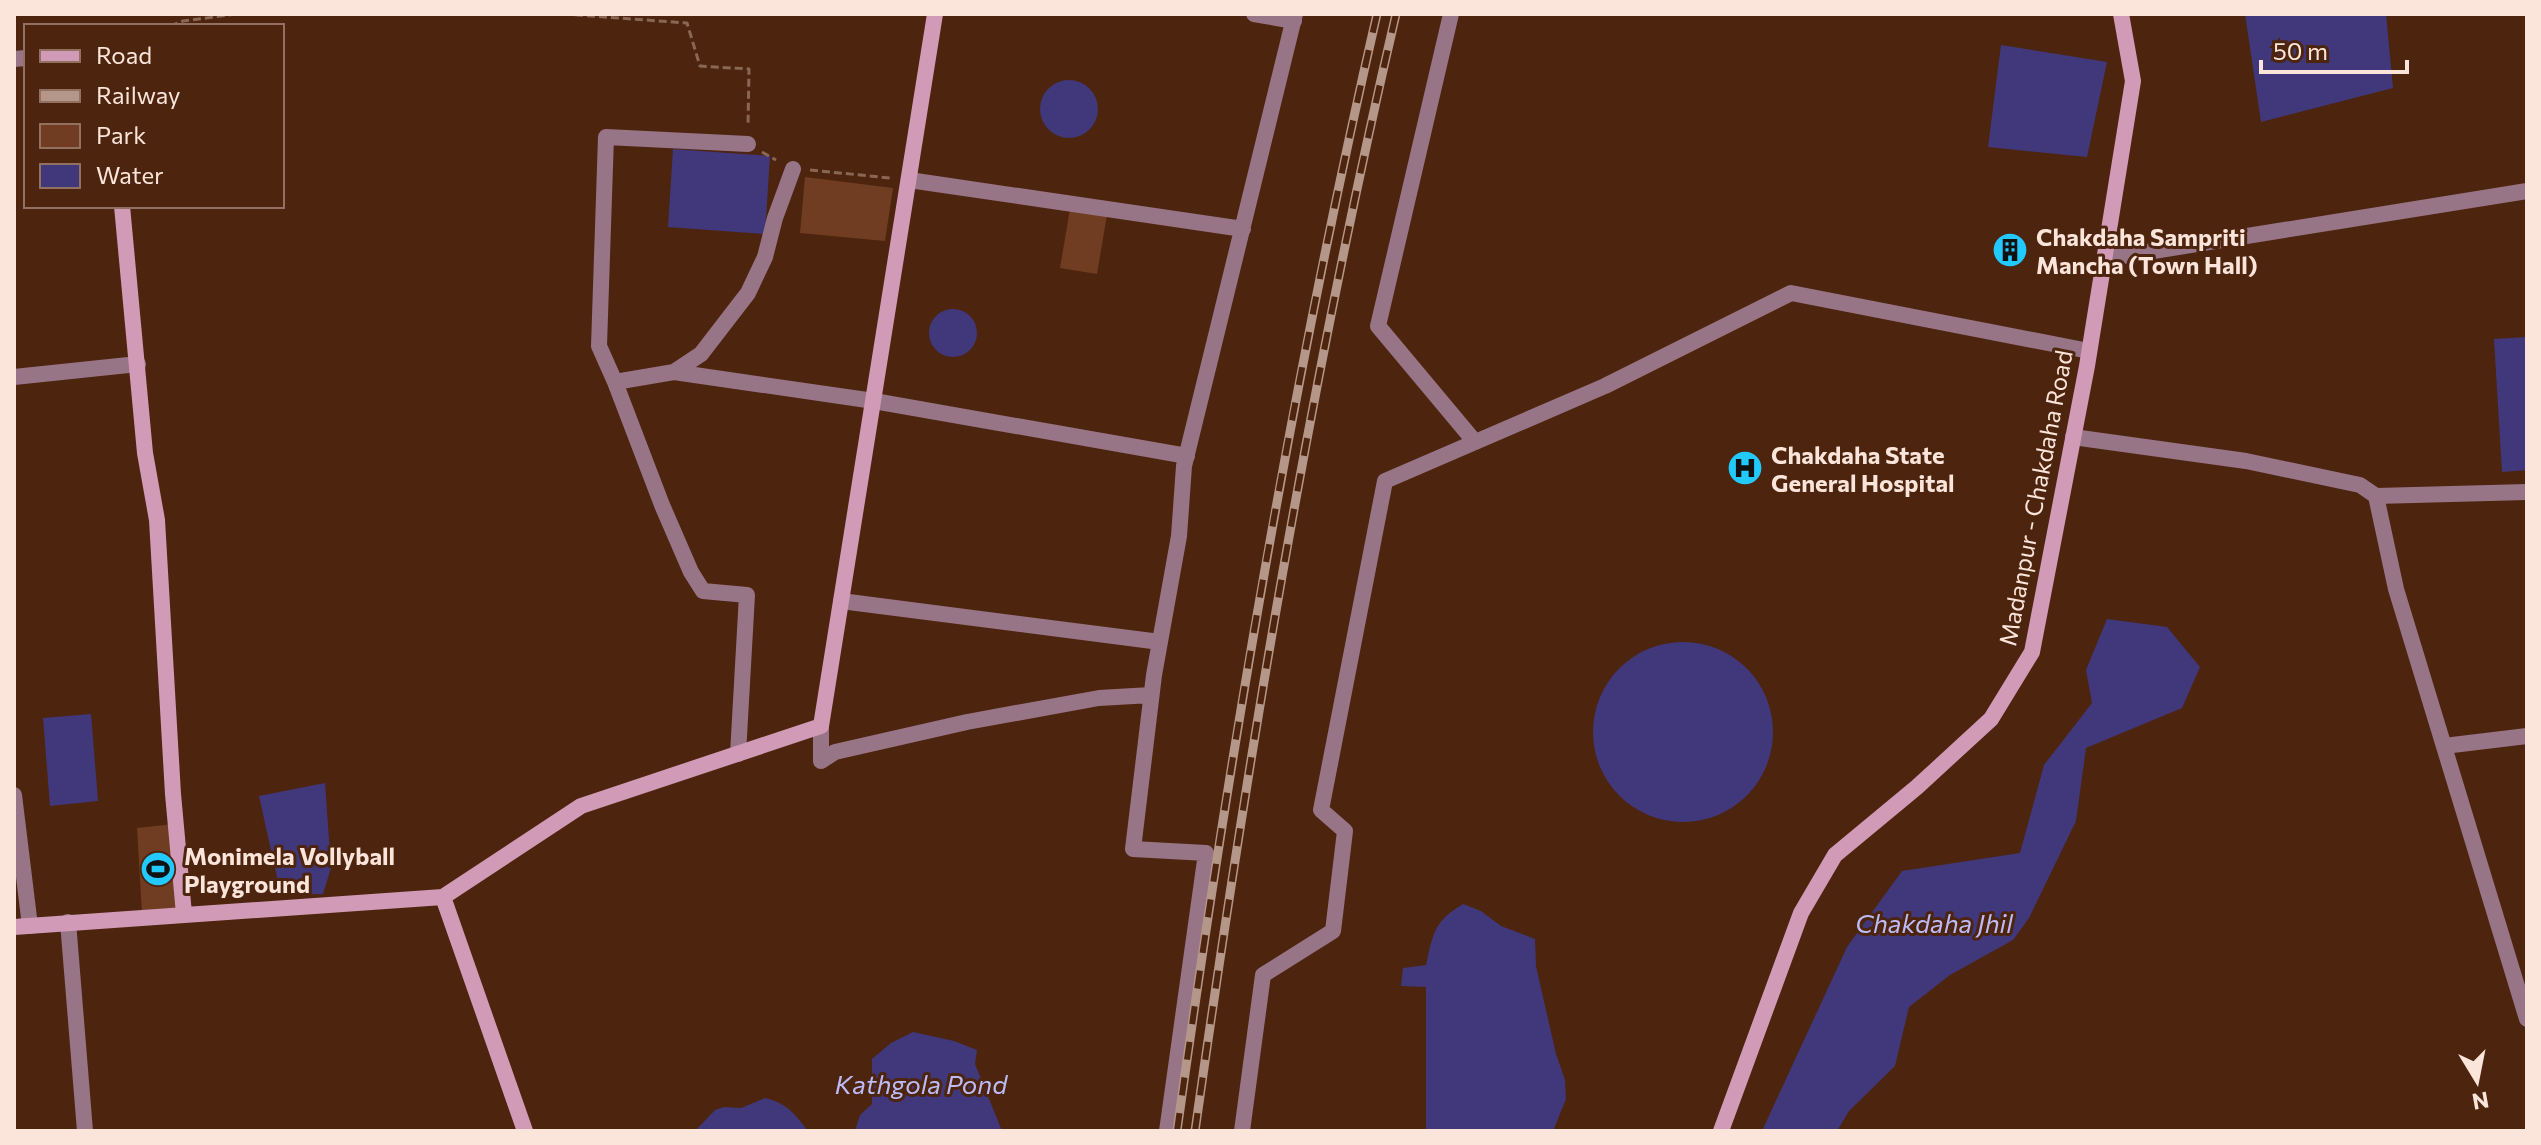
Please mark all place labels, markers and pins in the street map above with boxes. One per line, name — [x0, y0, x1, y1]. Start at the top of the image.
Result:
place label: Chakdaha Sampriti Mancha (Town Hall) — [2036, 222, 2258, 279]
building icon: Chakdaha Sampriti Mancha (Town Hall) — [1991, 231, 2029, 269]
place label: Chakdaha State General Hospital — [1771, 440, 1955, 497]
hospital icon: Chakdaha State General Hospital — [1726, 449, 1764, 487]
place label: Monimela Vollyball Playground — [184, 841, 395, 898]
sports icon: Monimela Vollyball Playground — [139, 850, 177, 888]

